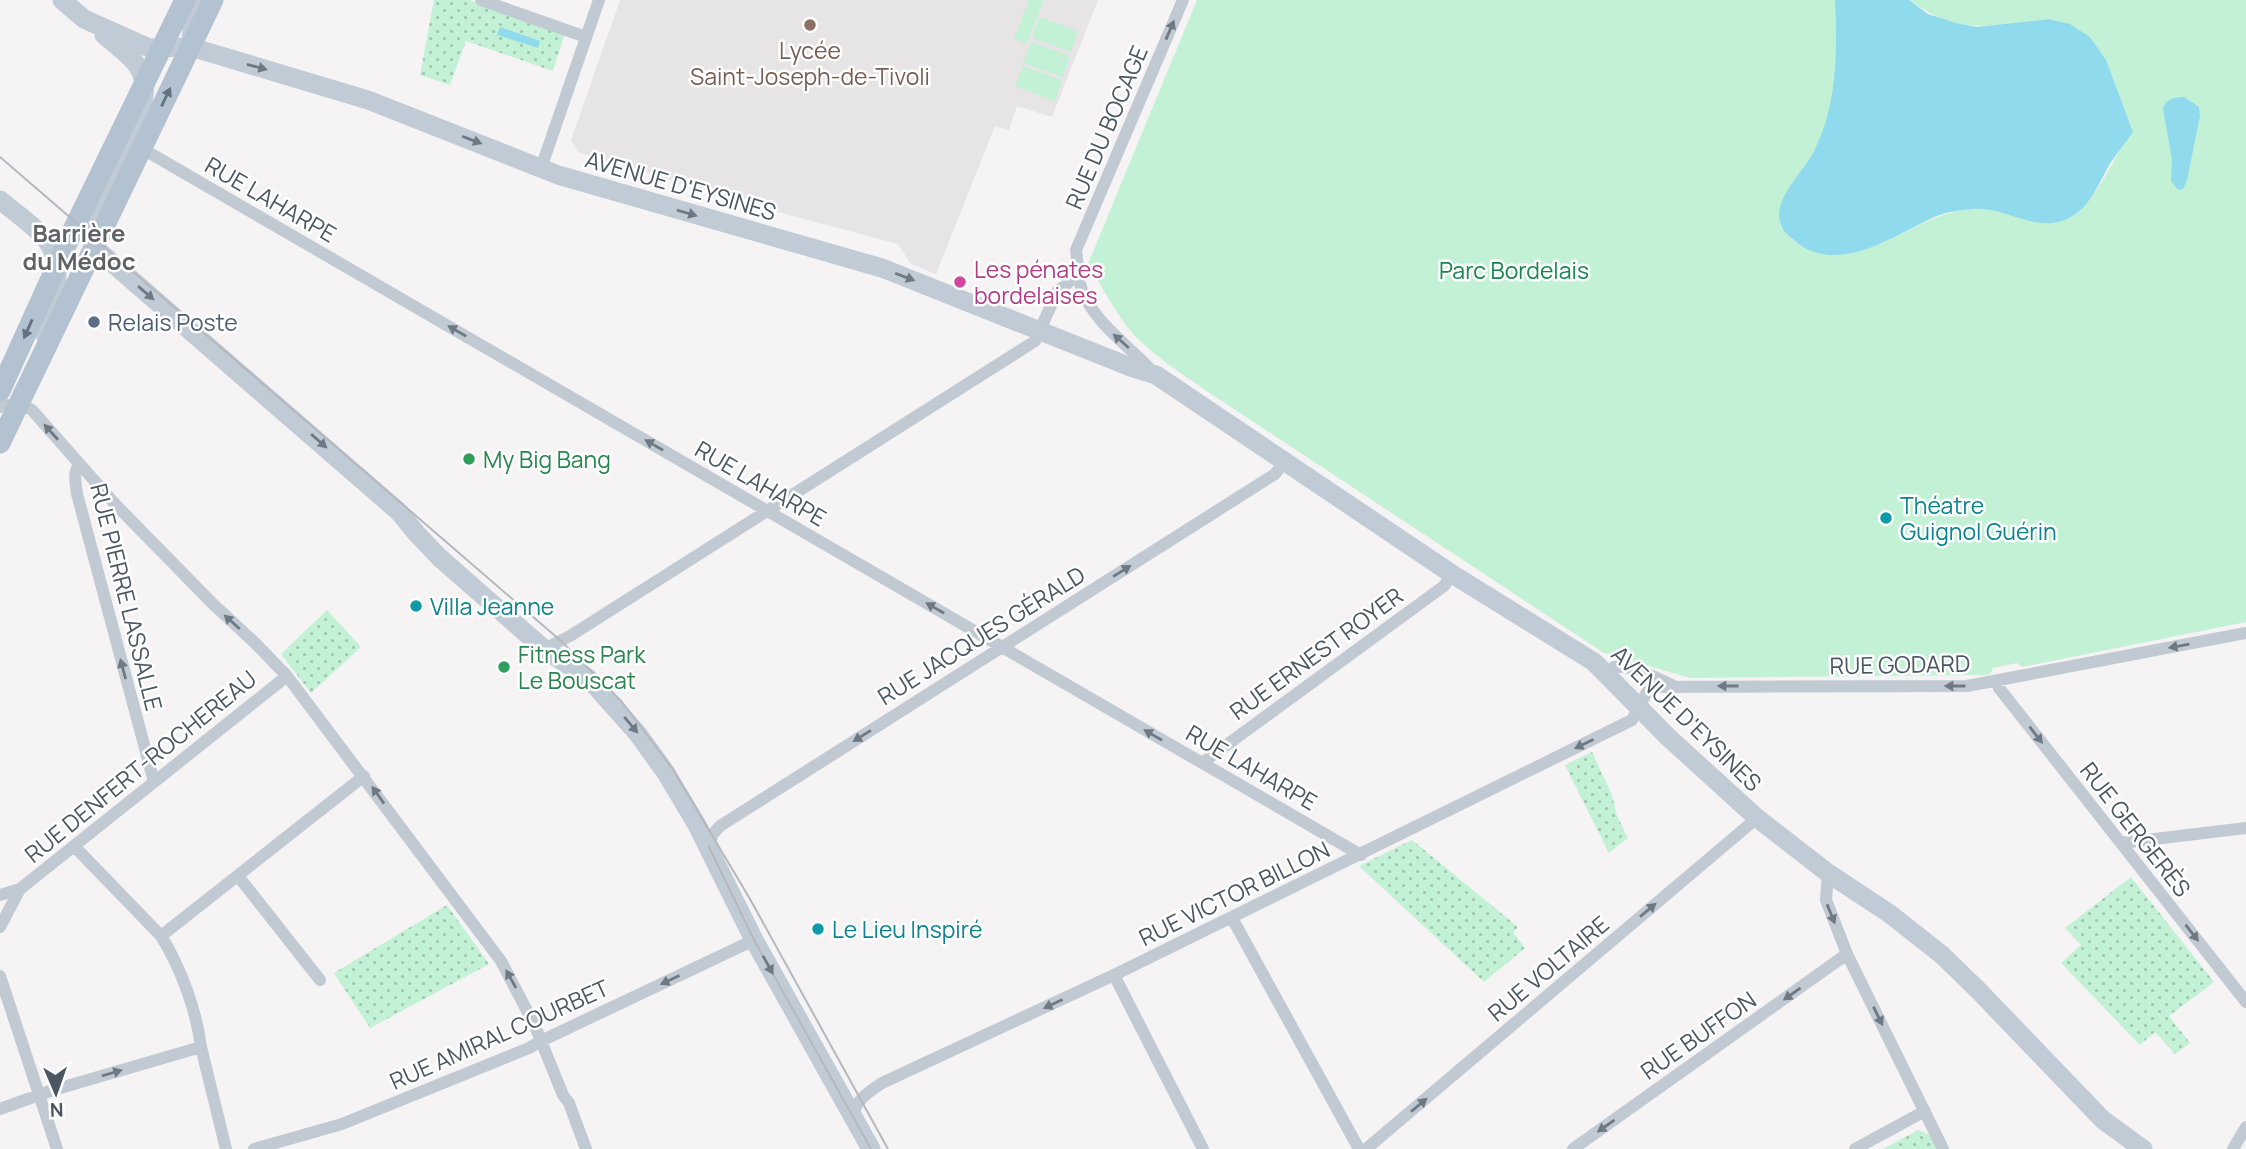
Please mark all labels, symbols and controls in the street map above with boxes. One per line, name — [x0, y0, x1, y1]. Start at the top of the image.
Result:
marker: Lycée Saint-Joseph-de-Tivoli — [802, 17, 818, 33]
one-way arrow — [1164, 20, 1176, 40]
place label: Lycée Saint-Joseph-de-Tivoli — [690, 34, 930, 92]
street label: RUE DU BOCAGE — [1057, 40, 1155, 214]
one-way arrow — [246, 62, 267, 72]
one-way arrow — [160, 87, 171, 107]
one-way arrow — [461, 135, 482, 146]
street label: AVENUE D'EYSINES — [582, 142, 780, 228]
street label: RUE LAHARPE — [200, 149, 342, 249]
one-way arrow — [676, 208, 698, 219]
district label: Barrière du Médoc — [22, 216, 136, 277]
place label: Les pénates bordelaises — [974, 253, 1103, 311]
park label: Parc Bordelais — [1439, 254, 1589, 286]
one-way arrow — [895, 272, 916, 283]
marker: Les pénates bordelaises — [952, 274, 968, 290]
one-way arrow — [138, 285, 155, 300]
place label: Relais Poste — [108, 306, 238, 338]
marker: Relais Poste — [86, 314, 102, 330]
one-way arrow — [22, 319, 34, 339]
one-way arrow — [447, 325, 466, 337]
one-way arrow — [1112, 333, 1130, 349]
one-way arrow — [44, 424, 60, 441]
one-way arrow — [310, 433, 327, 448]
street label: RUE LAHARPE — [690, 433, 832, 533]
one-way arrow — [644, 439, 663, 451]
place label: My Big Bang — [483, 443, 611, 475]
marker: My Big Bang — [461, 451, 477, 467]
street label: RUE PIERRE LASSALLE — [83, 480, 171, 714]
place label: Théatre Guignol Guérin — [1900, 489, 2057, 547]
marker: Théatre Guignol Guérin — [1878, 510, 1894, 526]
street label: RUE JACQUES GÉRALD — [871, 558, 1091, 712]
one-way arrow — [1112, 564, 1131, 577]
street label: RUE ERNEST ROYER — [1223, 579, 1409, 727]
place label: Villa Jeanne — [430, 590, 554, 622]
marker: Villa Jeanne — [408, 598, 424, 614]
one-way arrow — [926, 602, 945, 614]
one-way arrow — [224, 614, 241, 630]
place label: Fitness Park Le Bouscat — [518, 638, 646, 696]
street label: AVENUE D'EYSINES — [1605, 638, 1769, 798]
one-way arrow — [2168, 641, 2190, 652]
street label: RUE GODARD — [1829, 647, 1971, 681]
one-way arrow — [118, 658, 128, 679]
marker: Fitness Park Le Bouscat — [496, 659, 512, 675]
street label: RUE DENFERT-ROCHEREAU — [17, 662, 263, 870]
one-way arrow — [1716, 680, 1738, 692]
one-way arrow — [1944, 680, 1966, 692]
one-way arrow — [623, 716, 639, 734]
street label: RUE LAHARPE — [1181, 717, 1323, 817]
one-way arrow — [2029, 726, 2043, 744]
one-way arrow — [1144, 728, 1163, 741]
one-way arrow — [852, 729, 871, 742]
one-way arrow — [1573, 738, 1593, 750]
street label: RUE GERGERÈS — [2073, 755, 2199, 903]
one-way arrow — [371, 786, 385, 804]
street label: RUE VICTOR BILLON — [1133, 833, 1335, 953]
one-way arrow — [1640, 903, 1657, 918]
one-way arrow — [1826, 904, 1837, 925]
street label: RUE VOLTAIRE — [1481, 908, 1615, 1028]
place label: Le Lieu Inspiré — [832, 913, 982, 945]
marker: Le Lieu Inspiré — [810, 921, 826, 937]
one-way arrow — [2184, 924, 2199, 942]
one-way arrow — [762, 955, 774, 974]
one-way arrow — [505, 970, 517, 989]
street label: RUE AMIRAL COURBET — [384, 971, 614, 1097]
one-way arrow — [660, 974, 680, 985]
street label: RUE BUFFON — [1634, 983, 1762, 1087]
one-way arrow — [1783, 987, 1801, 1001]
one-way arrow — [1042, 999, 1063, 1010]
one-way arrow — [1872, 1006, 1883, 1026]
north arrow — [21, 1058, 91, 1128]
one-way arrow — [101, 1068, 122, 1078]
text: N — [49, 1097, 64, 1123]
one-way arrow — [1410, 1098, 1427, 1113]
one-way arrow — [1597, 1118, 1615, 1132]

